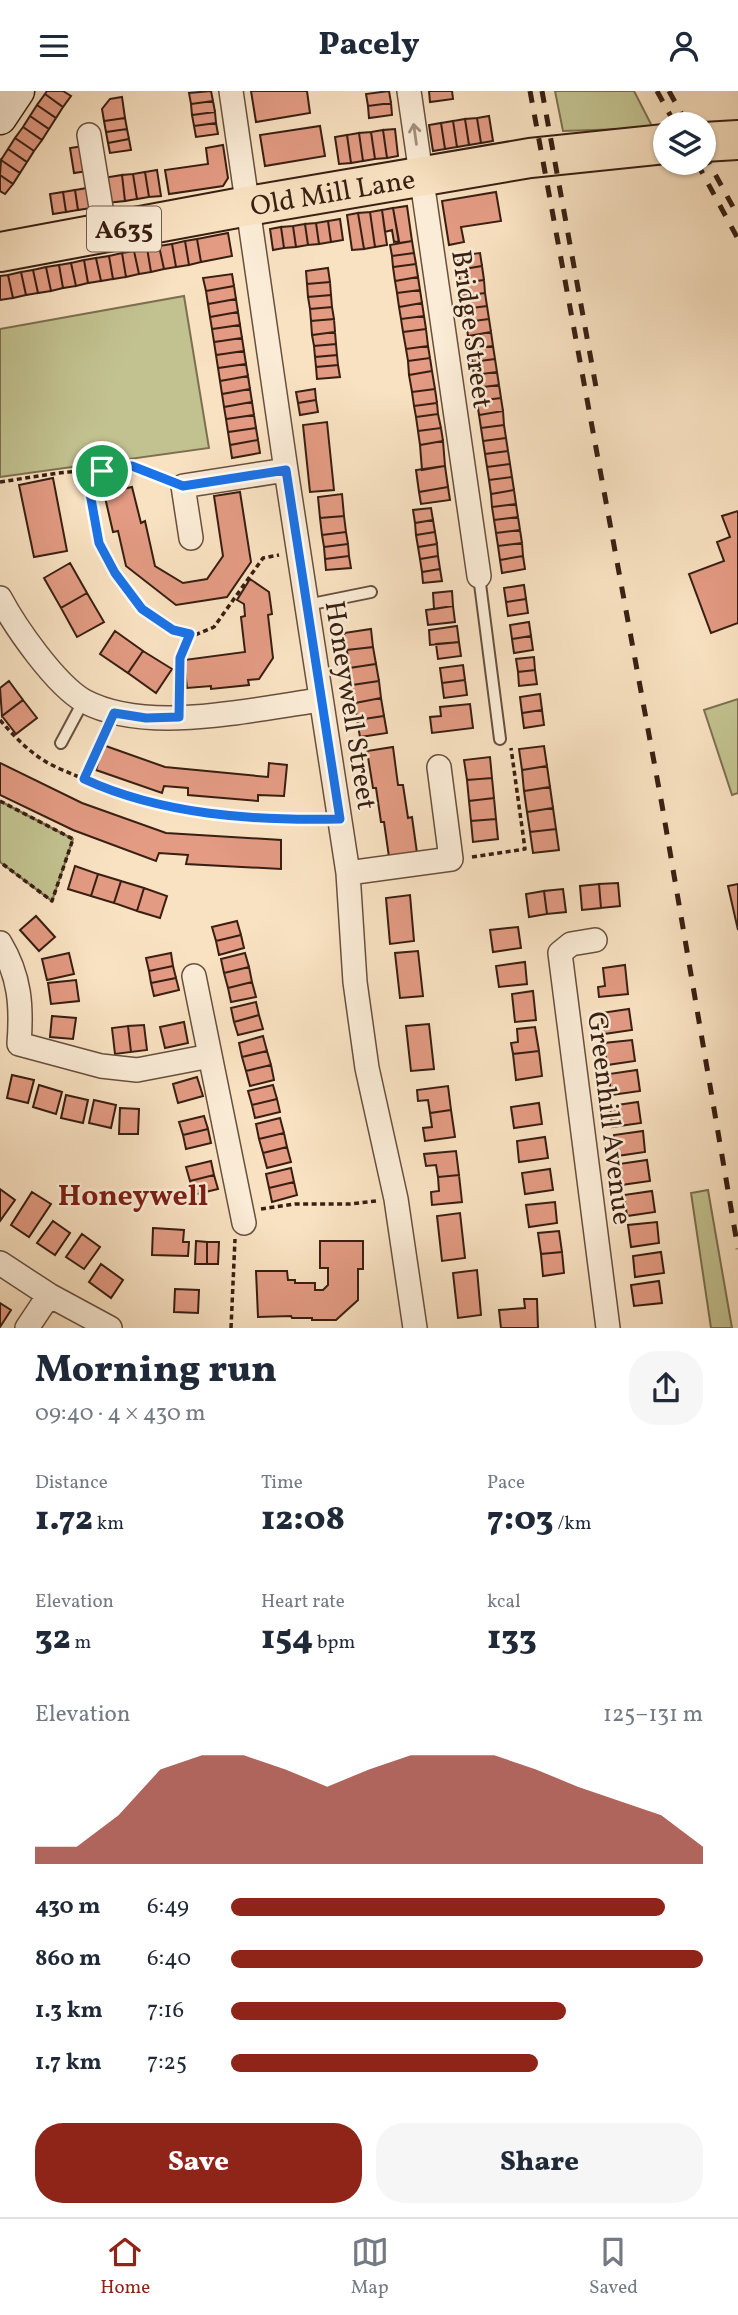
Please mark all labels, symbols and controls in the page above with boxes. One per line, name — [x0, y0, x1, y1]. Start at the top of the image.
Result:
text: Pacely — [318, 24, 420, 68]
icon: menu — [35, 27, 73, 65]
icon: person — [665, 27, 703, 65]
map controls — [653, 112, 716, 175]
button: layers — [653, 112, 716, 175]
one-way arrow — [409, 123, 422, 146]
street label: Old Mill Lane — [248, 161, 418, 227]
road number: A635 — [87, 207, 161, 251]
street label: Bridge Street — [440, 247, 501, 411]
pin — [72, 441, 132, 501]
icon: arrive — [83, 452, 121, 490]
street label: Honeywell Street — [314, 598, 385, 813]
street label: Greenhill Avenue — [576, 1009, 641, 1227]
district label: Honeywell — [58, 1176, 208, 1218]
text: Morning run — [35, 1345, 277, 1398]
button: share — [629, 1351, 703, 1425]
text: 09:40 · 4 × 430 m — [35, 1398, 206, 1430]
text: Distance — [35, 1470, 108, 1496]
text: Time — [261, 1470, 303, 1496]
text: Pace — [487, 1470, 525, 1496]
text: 1.72 — [35, 1496, 93, 1544]
text: 12:08 — [261, 1496, 345, 1544]
text: 7:03 — [487, 1496, 554, 1544]
text: km — [93, 1511, 124, 1537]
text: /km — [554, 1511, 592, 1537]
text: Elevation — [35, 1589, 114, 1615]
text: Heart rate — [261, 1589, 345, 1615]
text: kcal — [487, 1589, 521, 1615]
text: 32 — [35, 1615, 71, 1663]
text: 154 — [261, 1615, 313, 1663]
text: 133 — [487, 1615, 537, 1663]
text: m — [71, 1630, 91, 1656]
text: bpm — [313, 1630, 355, 1656]
text: Elevation — [35, 1699, 131, 1731]
text: 125–131 m — [603, 1699, 703, 1731]
text: 430 m — [35, 1891, 101, 1923]
text: 6:49 — [147, 1891, 189, 1923]
text: 860 m — [35, 1943, 101, 1975]
text: 6:40 — [147, 1943, 191, 1975]
text: 1.3 km — [35, 1995, 103, 2027]
text: 7:16 — [147, 1995, 184, 2027]
text: 1.7 km — [35, 2047, 102, 2079]
text: 7:25 — [147, 2047, 187, 2079]
button: Save — [35, 2123, 362, 2203]
button: Share — [376, 2123, 703, 2203]
tab: Home — [100, 2233, 150, 2301]
tab: Map — [351, 2233, 389, 2301]
tab: Saved — [589, 2233, 638, 2301]

